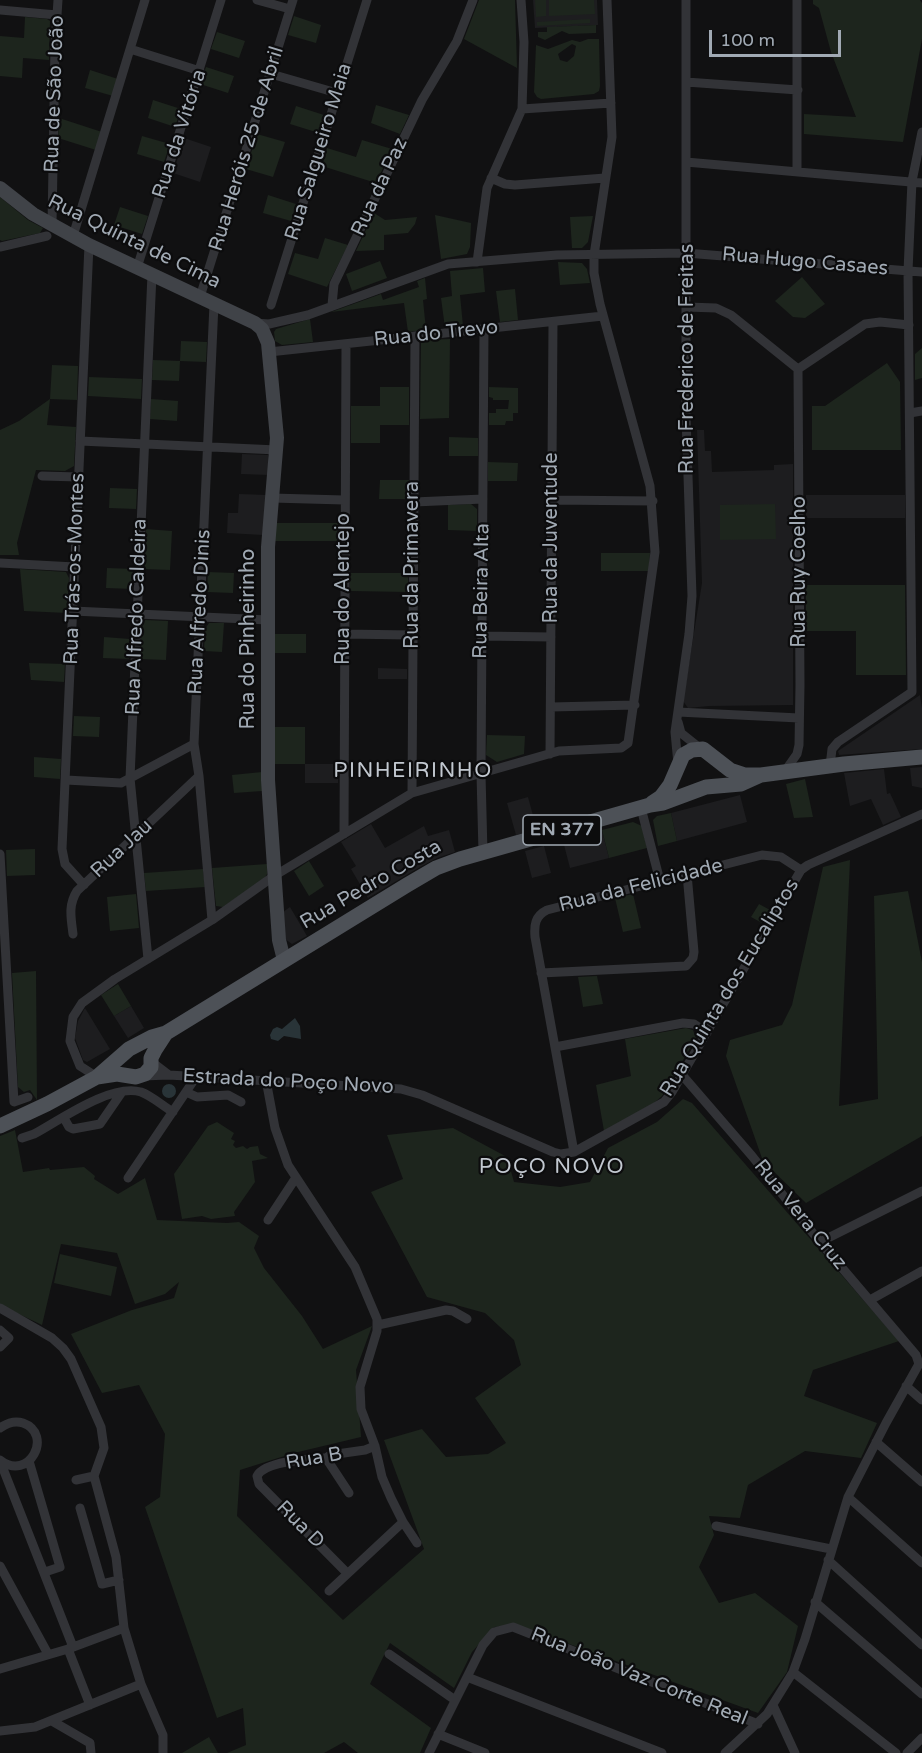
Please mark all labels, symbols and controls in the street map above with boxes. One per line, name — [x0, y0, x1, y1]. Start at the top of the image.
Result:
street label: Rua de São João — [40, 15, 70, 173]
scale bar — [712, 18, 844, 56]
text: 100 m — [720, 29, 775, 51]
street label: Rua Heróis 25 de Abril — [204, 44, 290, 254]
street label: Rua Salgueiro Maia — [281, 61, 357, 243]
street label: Rua da Vitória — [148, 67, 212, 201]
street label: Rua da Paz — [347, 134, 413, 240]
street label: Rua Quinta de Cima — [43, 190, 225, 294]
street label: Rua Hugo Casaes — [721, 243, 889, 281]
street label: Rua Frederico de Freitas — [676, 244, 700, 474]
street label: Rua do Trevo — [373, 316, 499, 352]
street label: Rua da Juventude — [540, 453, 564, 623]
street label: Rua Trás-os-Montes — [60, 473, 90, 665]
street label: Rua da Primavera — [401, 481, 425, 649]
street label: Rua Ruy Coelho — [788, 496, 812, 648]
street label: Rua do Alentejo — [332, 513, 356, 665]
street label: Rua Alfredo Caldeira — [122, 518, 152, 716]
street label: Rua Beira Alta — [469, 523, 495, 659]
street label: Rua Alfredo Dinis — [184, 529, 216, 695]
street label: Rua do Pinheirinho — [237, 549, 261, 729]
district label: PINHEIRINHO — [333, 758, 493, 784]
street label: Rua Jau — [86, 814, 158, 884]
road number: EN 377 — [523, 815, 601, 845]
street label: Rua Pedro Costa — [296, 835, 446, 935]
street label: Rua da Felicidade — [557, 854, 725, 918]
street label: Rua Quinta dos Eucaliptos — [655, 875, 805, 1101]
street label: Estrada do Poço Novo — [182, 1064, 394, 1100]
district label: POÇO NOVO — [479, 1154, 625, 1180]
street label: Rua Vera Cruz — [748, 1155, 852, 1275]
street label: Rua B — [284, 1442, 344, 1476]
street label: Rua D — [271, 1496, 329, 1554]
street label: Rua João Vaz Corte Real — [527, 1623, 751, 1731]

